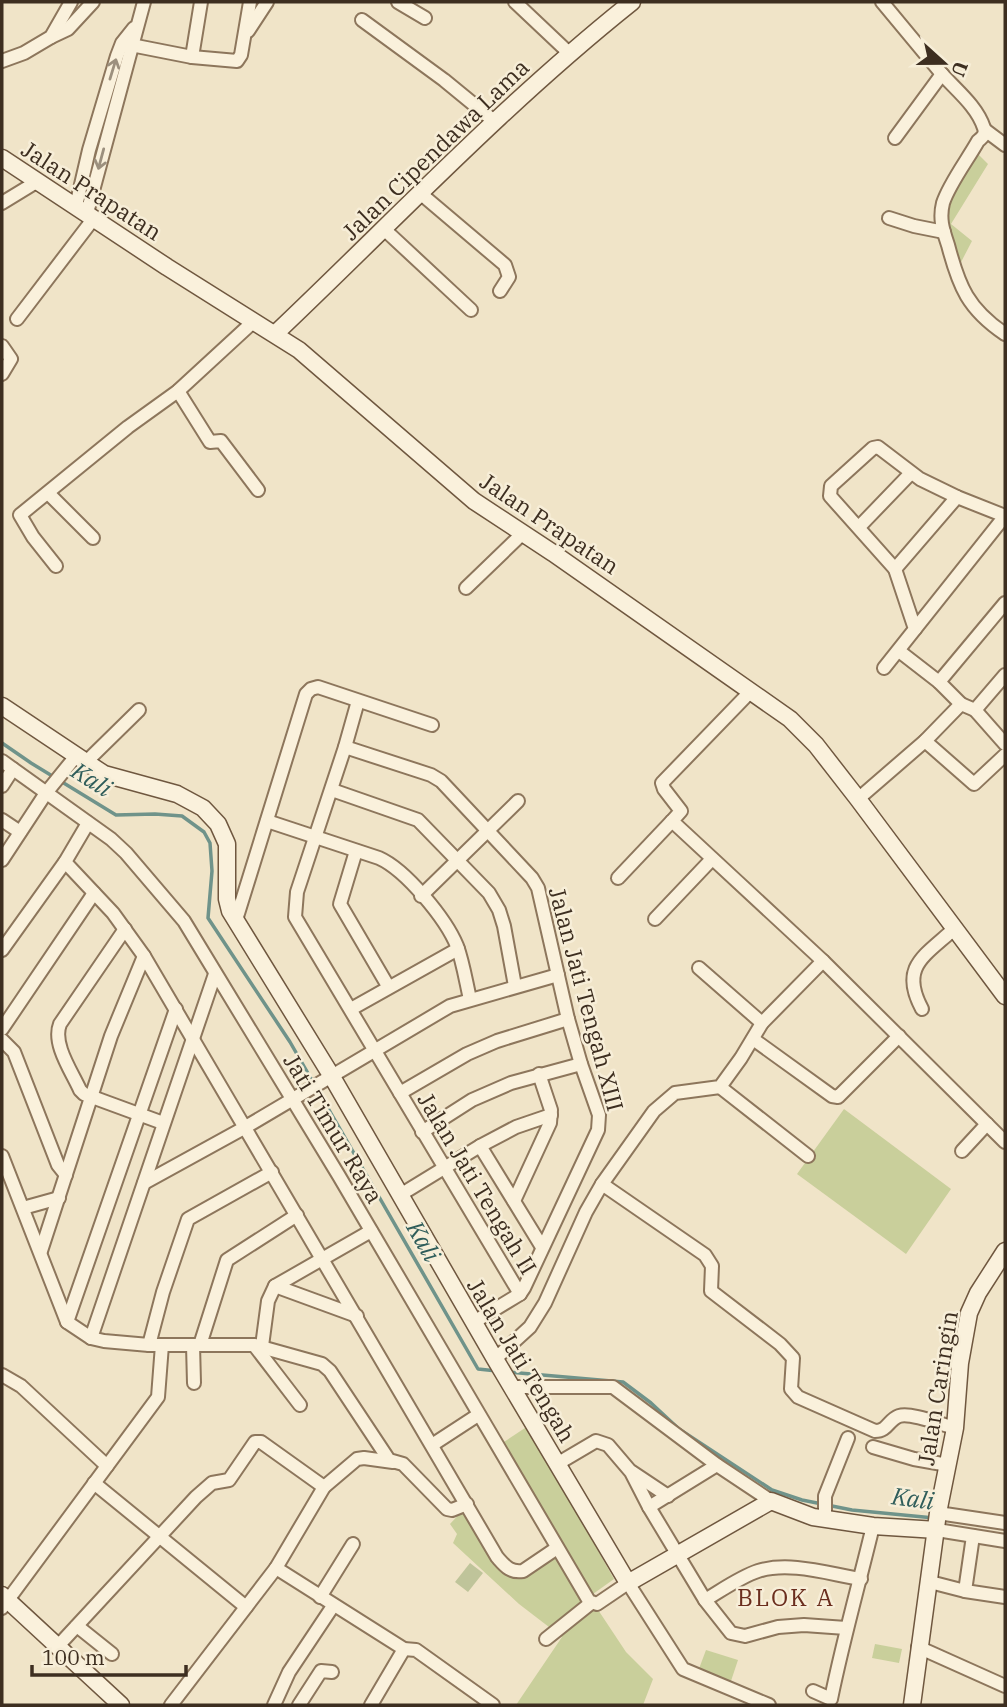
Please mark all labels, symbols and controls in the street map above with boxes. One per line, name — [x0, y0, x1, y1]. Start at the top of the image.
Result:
north arrow — [909, 28, 979, 98]
street label: Jalan Cipendawa Lama — [335, 52, 535, 246]
text: U — [946, 58, 974, 80]
one-way arrow — [108, 59, 121, 81]
street label: Jalan Prapatan — [16, 133, 168, 247]
one-way arrow — [93, 147, 106, 169]
street label: Jalan Prapatan — [475, 465, 625, 581]
water label: Kali — [65, 754, 119, 804]
street label: Jalan Jati Tengah XIII — [543, 884, 631, 1114]
street label: Jati Timur Raya — [277, 1048, 391, 1208]
street label: Jalan Jati Tengah II — [412, 1086, 544, 1280]
water label: Kali — [399, 1214, 449, 1268]
street label: Jalan Jati Tengah — [461, 1272, 583, 1448]
street label: Jalan Caringin — [910, 1308, 964, 1468]
water label: Kali — [889, 1479, 937, 1517]
district label: BLOK A — [737, 1581, 835, 1613]
scale bar — [32, 1634, 186, 1678]
text: 100 m — [42, 1643, 105, 1671]

